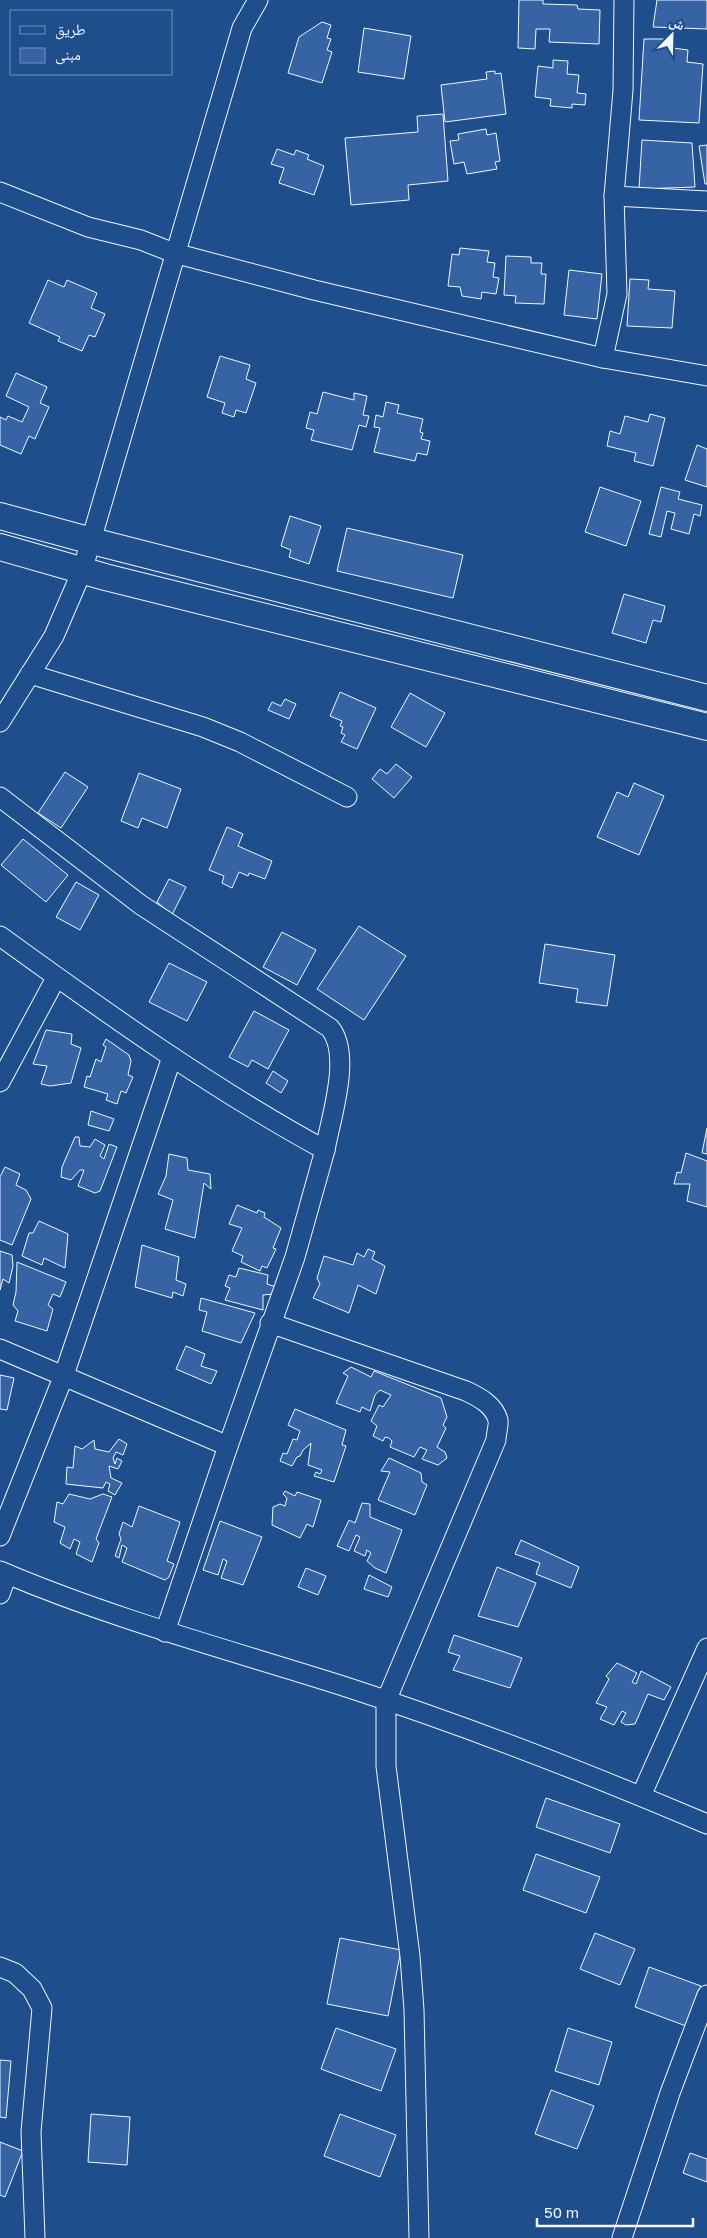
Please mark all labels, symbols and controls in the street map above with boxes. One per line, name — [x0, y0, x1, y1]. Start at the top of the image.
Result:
legend — [10, 10, 172, 75]
north arrow — [647, 10, 697, 60]
text: ش — [667, 12, 688, 34]
text: طريق — [55, 20, 86, 40]
text: مبنى — [55, 45, 81, 65]
scale bar — [537, 2196, 693, 2228]
text: 50 m — [544, 2203, 579, 2221]

